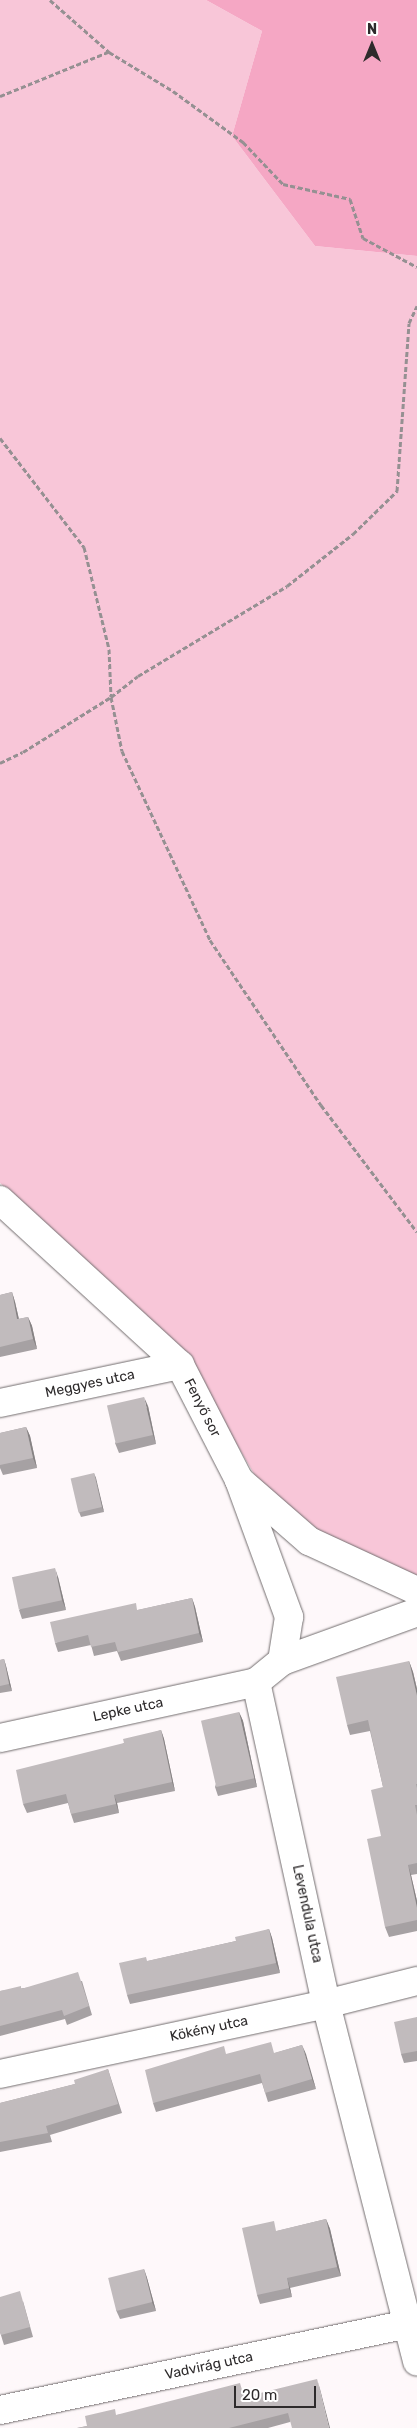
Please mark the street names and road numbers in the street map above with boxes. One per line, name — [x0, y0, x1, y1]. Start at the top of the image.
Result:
street label: Meggyes utca — [44, 1366, 136, 1402]
street label: Fenyő sor — [180, 1376, 224, 1440]
street label: Lepke utca — [91, 1694, 165, 1726]
street label: Levendula utca — [288, 1863, 326, 1965]
street label: Kökény utca — [168, 2013, 250, 2045]
street label: Vadvirág utca — [163, 2348, 255, 2384]

